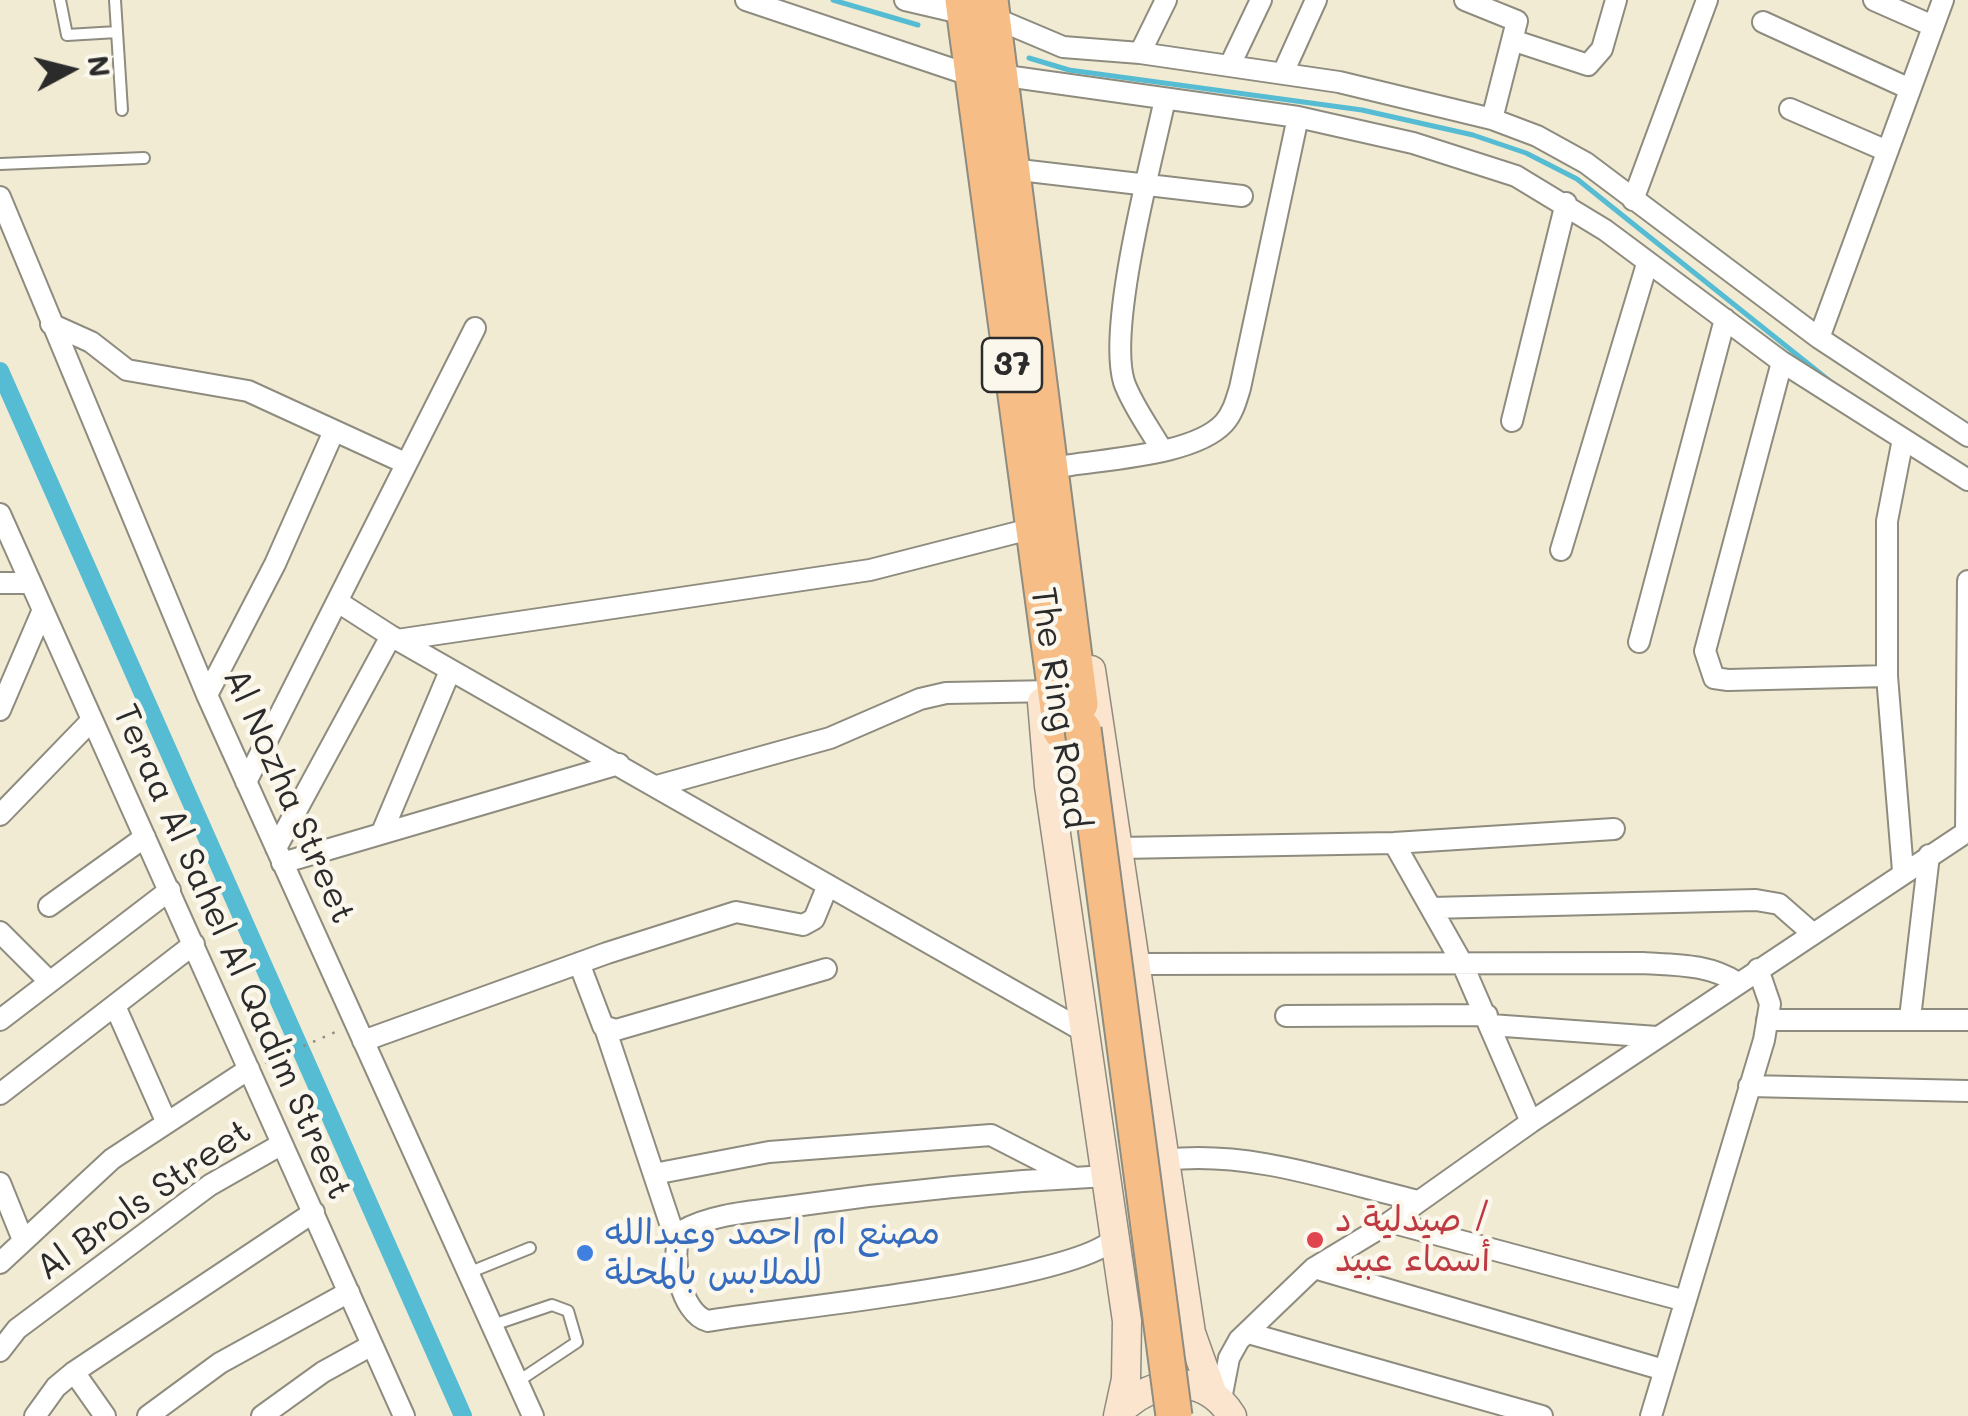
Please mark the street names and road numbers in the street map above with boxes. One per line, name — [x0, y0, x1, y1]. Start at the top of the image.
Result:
road number: 37 — [982, 338, 1042, 392]
street label: The Ring Road — [1021, 585, 1097, 831]
street label: Al Nozha Street — [214, 662, 364, 930]
street label: Teraa Al Sahel Al Qadim Street — [104, 698, 360, 1206]
street label: Al Brols Street — [28, 1110, 260, 1290]

